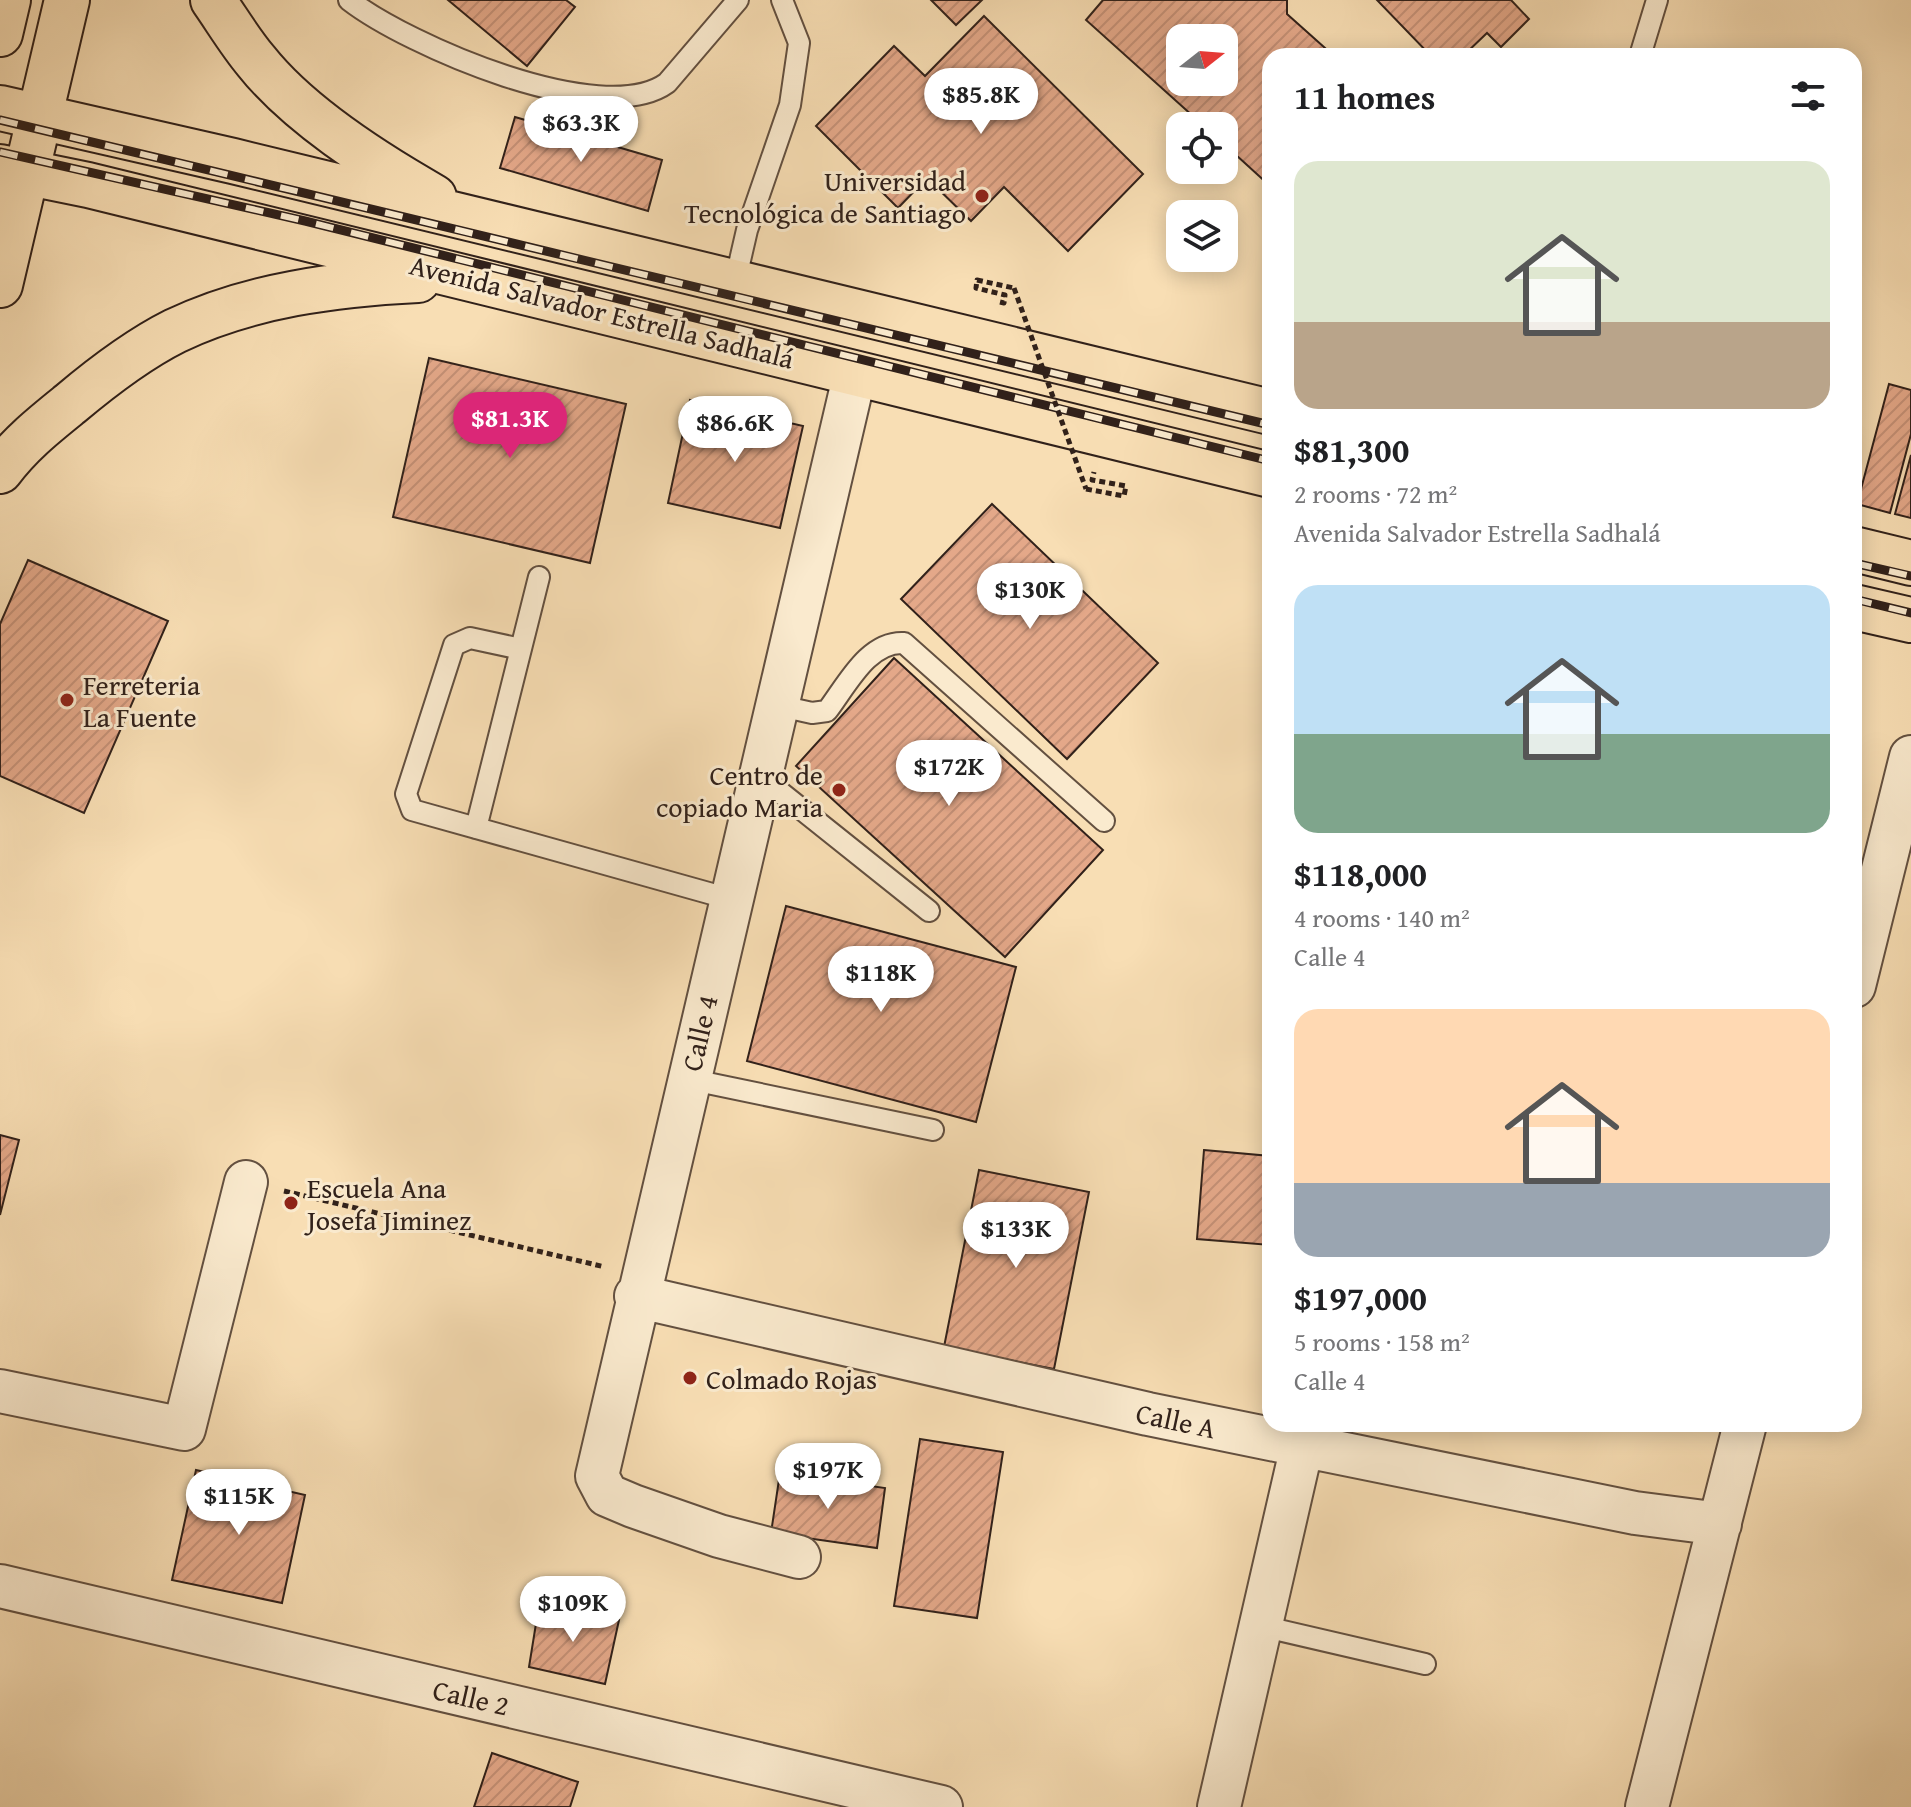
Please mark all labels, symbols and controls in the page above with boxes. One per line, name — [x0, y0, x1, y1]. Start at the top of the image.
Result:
north arrow — [1166, 24, 1238, 96]
map controls — [1166, 24, 1238, 272]
pin: $85.8K — [916, 68, 1046, 136]
text: 11 homes — [1294, 72, 1435, 121]
text: $85.8K — [942, 74, 1020, 113]
icon: filters — [1786, 74, 1830, 118]
pin: $63.3K — [516, 96, 646, 164]
text: $63.3K — [542, 102, 620, 141]
button: locate — [1166, 112, 1238, 184]
place label: Universidad Tecnológica de Santiago — [684, 160, 966, 233]
marker: Universidad Tecnológica de Santiago — [973, 187, 991, 205]
button: layers — [1166, 200, 1238, 272]
icon: home — [1490, 213, 1634, 357]
street label: Avenida Salvador Estrella Sadhalá — [406, 243, 799, 379]
pin: $81.3K — [445, 392, 575, 460]
pin: $86.6K — [670, 396, 800, 464]
text: $81.3K — [471, 398, 549, 437]
text: $86.6K — [696, 402, 774, 441]
text: $81,300 — [1294, 425, 1409, 474]
text: 2 rooms · 72 m² — [1294, 474, 1457, 513]
text: Avenida Salvador Estrella Sadhalá — [1294, 513, 1661, 552]
pin: $130K — [974, 563, 1086, 631]
text: $130K — [995, 569, 1065, 608]
icon: home — [1490, 637, 1634, 781]
place label: Ferreteria La Fuente — [83, 664, 201, 737]
marker: Ferreteria La Fuente — [58, 691, 76, 709]
pin: $172K — [893, 740, 1005, 808]
text: $172K — [914, 746, 984, 785]
place label: Centro de copiado Maria — [656, 754, 824, 827]
marker: Centro de copiado Maria — [830, 781, 848, 799]
text: $118,000 — [1294, 849, 1427, 898]
text: 4 rooms · 140 m² — [1294, 898, 1470, 937]
text: Calle 4 — [1294, 937, 1365, 976]
pin: $118K — [825, 946, 937, 1014]
text: $118K — [846, 952, 916, 991]
street label: Calle 4 — [670, 991, 728, 1075]
icon: home — [1490, 1061, 1634, 1205]
place label: Escuela Ana Josefa Jiminez — [304, 1167, 471, 1240]
marker: Escuela Ana Josefa Jiminez — [282, 1194, 300, 1212]
pin: $133K — [960, 1202, 1072, 1270]
text: $133K — [981, 1208, 1051, 1247]
text: $197,000 — [1294, 1273, 1427, 1322]
text: 5 rooms · 158 m² — [1294, 1322, 1470, 1361]
place label: Colmado Rojas — [706, 1358, 877, 1399]
text: Calle 4 — [1294, 1361, 1365, 1400]
marker: Colmado Rojas — [681, 1369, 699, 1387]
street label: Calle A — [1132, 1392, 1220, 1448]
pin: $197K — [772, 1443, 884, 1511]
text: $197K — [793, 1449, 863, 1488]
pin: $115K — [183, 1469, 295, 1537]
text: $115K — [204, 1475, 274, 1514]
pin: $109K — [517, 1576, 629, 1644]
text: $109K — [538, 1582, 608, 1621]
street label: Calle 2 — [429, 1668, 513, 1726]

